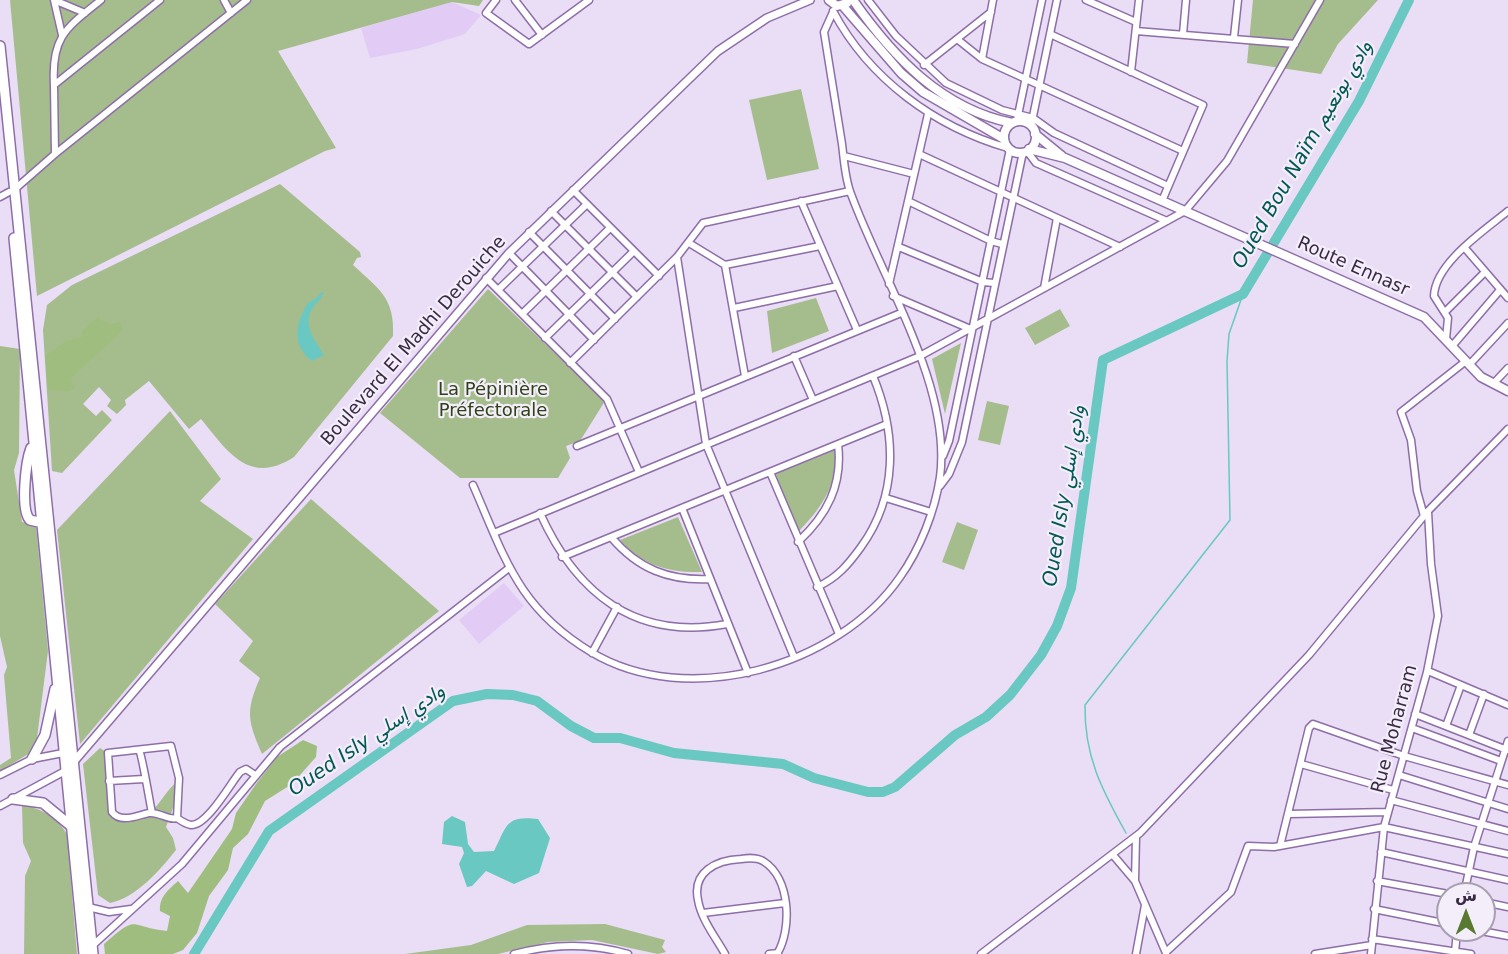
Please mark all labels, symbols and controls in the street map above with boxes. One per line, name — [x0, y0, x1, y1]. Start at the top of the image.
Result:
water label: Oued Bou Naïm وادي بونعيم — [1228, 37, 1378, 273]
street label: Boulevard El Madhi Derouiche — [317, 232, 511, 450]
street label: Route Ennasr — [1294, 233, 1412, 301]
park label: La Pépinière Préfectorale — [438, 379, 548, 422]
water label: Oued Isly وادي إسلي — [1039, 404, 1091, 588]
street label: Rue Moharram — [1367, 662, 1423, 796]
water label: Oued Isly وادي إسلي — [284, 680, 450, 802]
north arrow — [1436, 882, 1496, 942]
text: ش — [1455, 886, 1477, 905]

